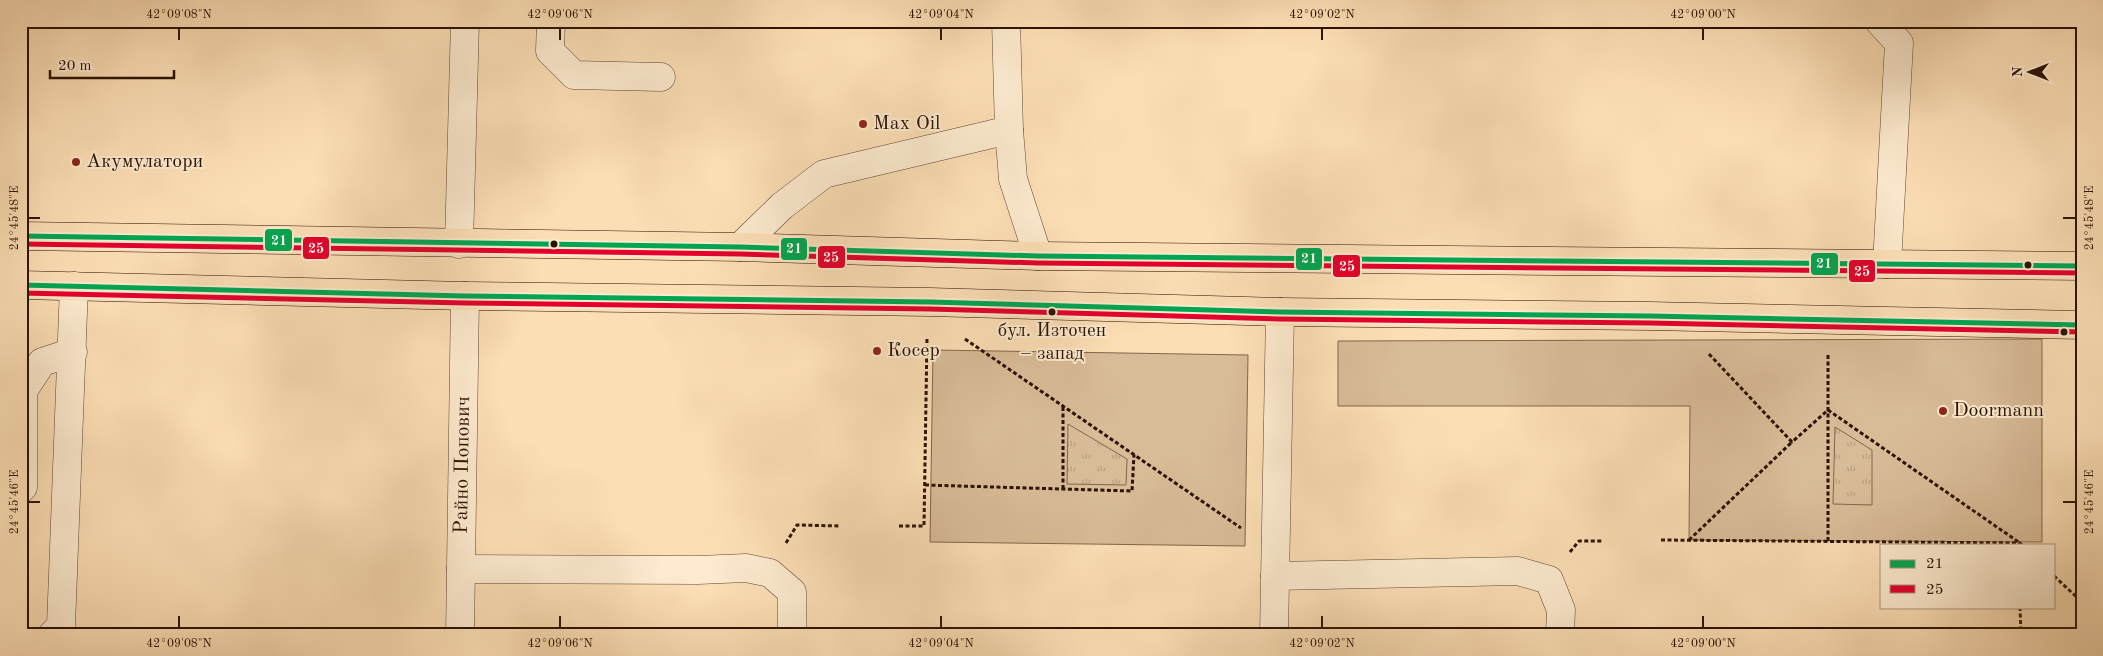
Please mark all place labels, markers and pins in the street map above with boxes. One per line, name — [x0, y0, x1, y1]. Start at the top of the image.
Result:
place label: Max Oil — [873, 114, 940, 134]
marker: Max Oil — [857, 118, 869, 130]
place label: Акумулатори — [86, 152, 203, 172]
marker: Акумулатори — [70, 156, 82, 168]
unlabelled marker — [549, 239, 559, 249]
unlabelled marker — [2023, 260, 2033, 270]
marker: бул. Източен – запад — [1047, 307, 1057, 317]
place label: бул. Източен – запад — [998, 322, 1106, 364]
unlabelled marker — [2059, 327, 2069, 337]
place label: Косер — [887, 341, 940, 361]
marker: Косер — [871, 345, 883, 357]
place label: Doormann — [1953, 401, 2044, 421]
marker: Doormann — [1937, 405, 1949, 417]

